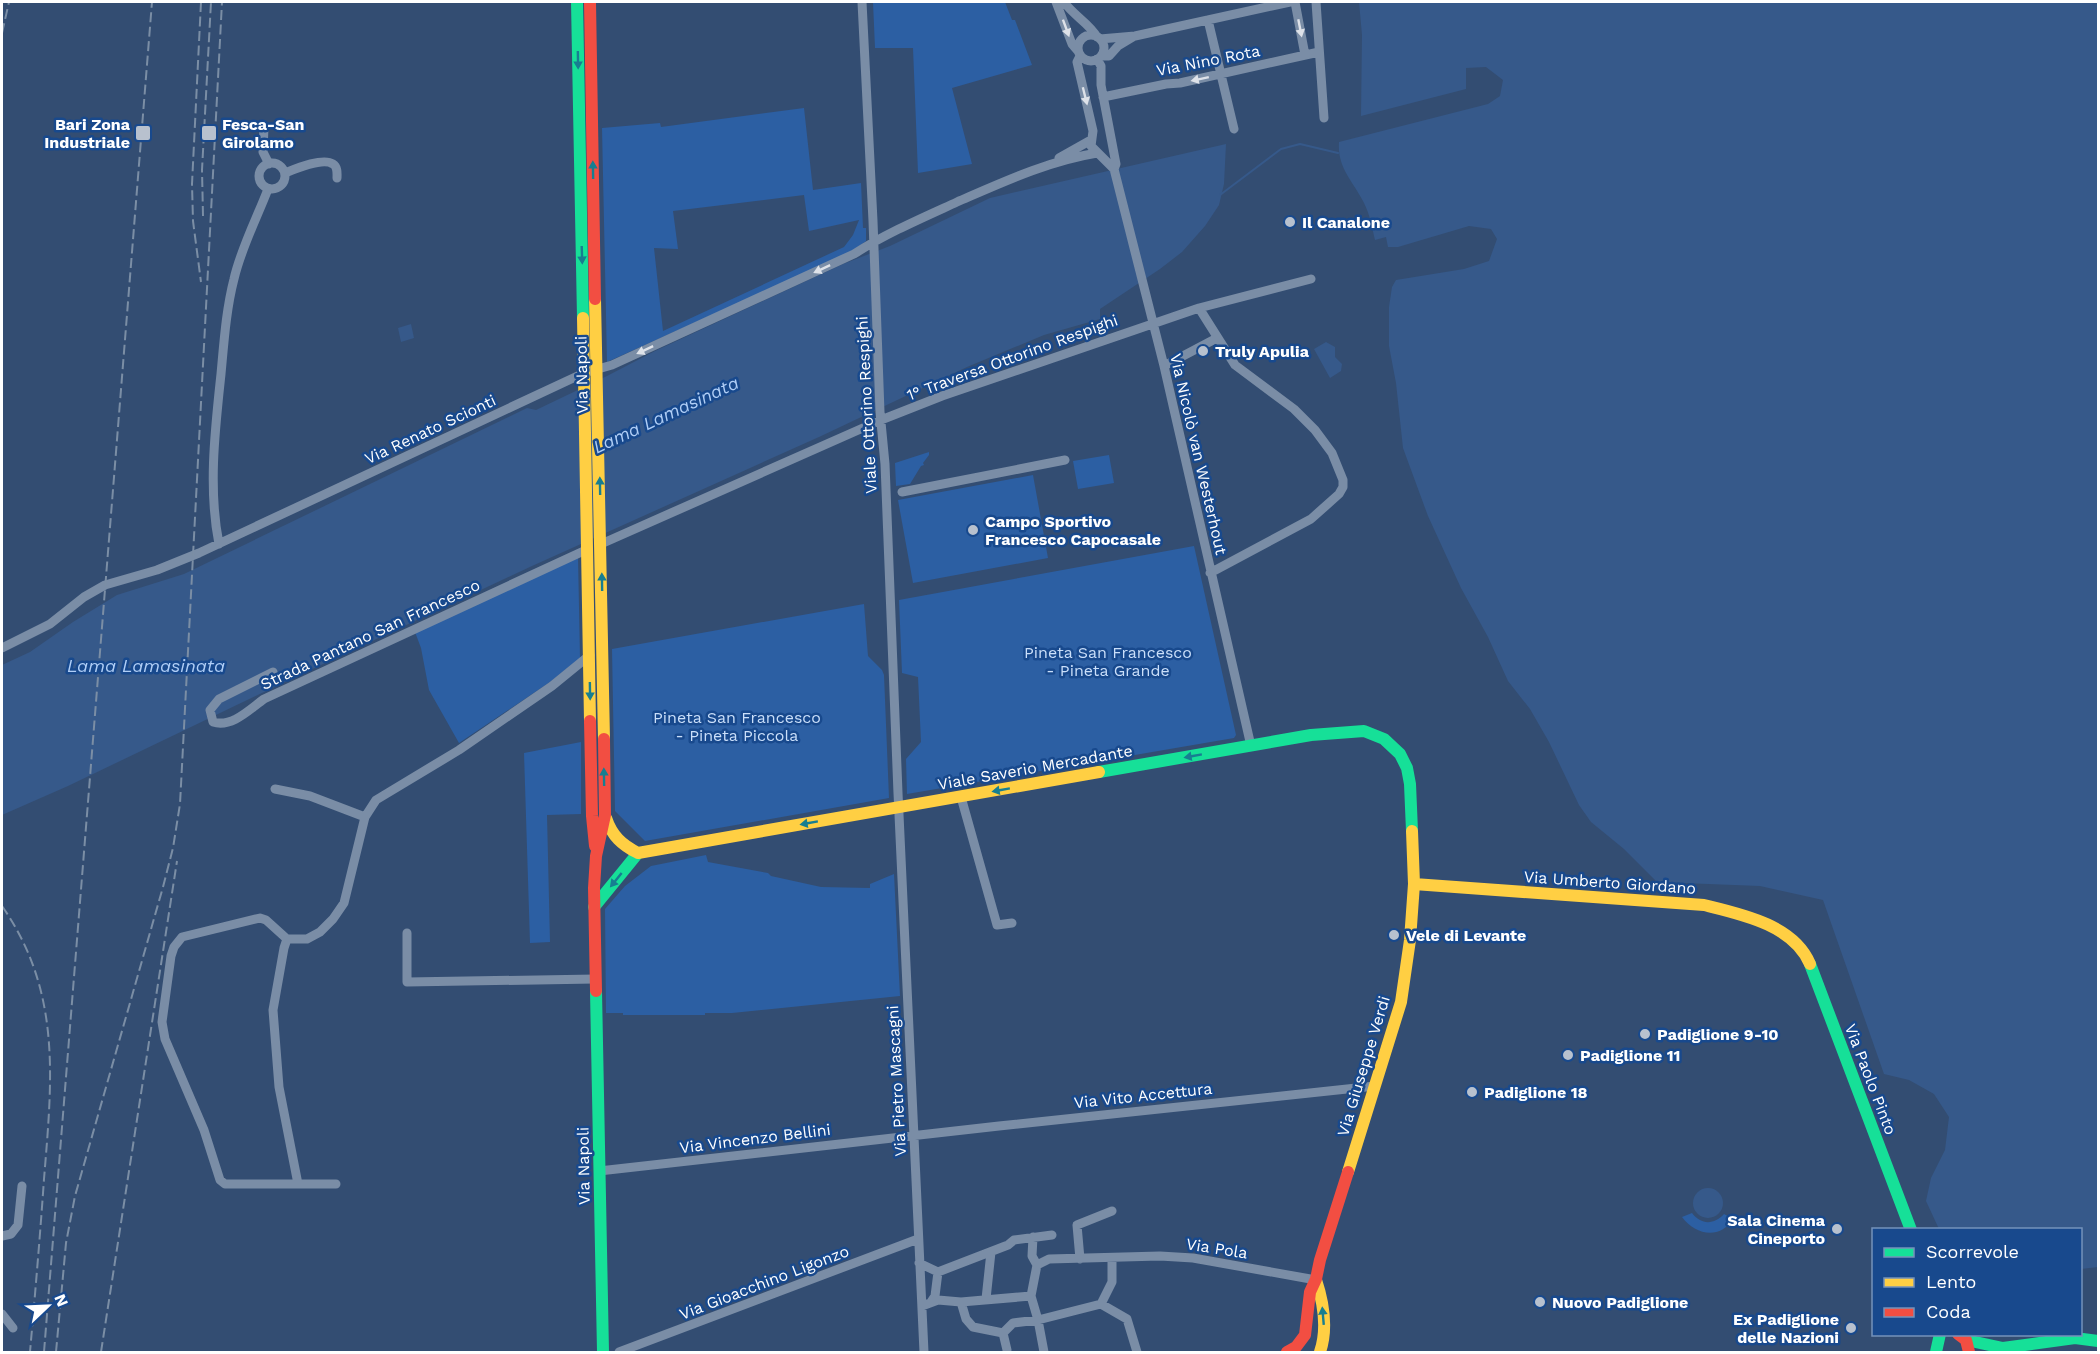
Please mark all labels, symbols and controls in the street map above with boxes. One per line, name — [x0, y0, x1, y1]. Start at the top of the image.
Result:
one-way arrow — [1061, 19, 1071, 37]
one-way arrow — [1296, 19, 1305, 38]
street label: Via Nino Rota — [1155, 41, 1262, 80]
one-way arrow — [573, 50, 583, 69]
one-way arrow — [1191, 75, 1210, 84]
one-way arrow — [1080, 87, 1090, 105]
place label: Bari Zona Industriale — [44, 115, 131, 152]
place label: Fesca-San Girolamo — [222, 115, 304, 152]
marker: Bari Zona Industriale — [134, 124, 152, 142]
marker: Fesca-San Girolamo — [200, 124, 218, 142]
one-way arrow — [589, 161, 598, 180]
place label: Il Canalone — [1302, 213, 1390, 232]
marker: Il Canalone — [1283, 215, 1297, 229]
one-way arrow — [577, 245, 587, 264]
one-way arrow — [814, 264, 831, 273]
street label: 1° Traversa Ottorino Respighi — [904, 310, 1120, 405]
street label: Viale Ottorino Respighi — [852, 316, 881, 494]
street label: Via Napoli — [571, 336, 592, 414]
place label: Truly Apulia — [1215, 342, 1310, 361]
marker: Truly Apulia — [1196, 344, 1210, 358]
one-way arrow — [636, 345, 654, 355]
street label: Via Nicolò van Westerhout — [1166, 352, 1231, 557]
water label: Lama Lamasinata — [590, 372, 742, 457]
street label: Via Renato Scionti — [362, 391, 499, 468]
one-way arrow — [595, 476, 604, 495]
place label: Campo Sportivo Francesco Capocasale — [985, 512, 1161, 549]
marker: Campo Sportivo Francesco Capocasale — [966, 523, 980, 537]
one-way arrow — [597, 573, 606, 592]
street label: Strada Pantano San Francesco — [257, 575, 483, 694]
park label: Pineta San Francesco - Pineta Grande — [1024, 643, 1192, 680]
water label: Lama Lamasinata — [67, 655, 225, 676]
one-way arrow — [586, 682, 595, 701]
park label: Pineta San Francesco - Pineta Piccola — [653, 708, 821, 745]
street label: Viale Saverio Mercadante — [936, 741, 1134, 794]
one-way arrow — [1184, 752, 1203, 761]
one-way arrow — [599, 767, 609, 786]
one-way arrow — [992, 786, 1011, 795]
one-way arrow — [799, 819, 818, 828]
street label: Via Umberto Giordano — [1523, 867, 1697, 898]
one-way arrow — [610, 872, 623, 887]
place label: Vele di Levante — [1406, 926, 1526, 945]
marker: Vele di Levante — [1387, 928, 1401, 942]
street label: Via Giuseppe Verdi — [1333, 994, 1394, 1139]
street label: Via Pietro Mascagni — [883, 1005, 910, 1157]
street label: Via Paolo Pinto — [1841, 1021, 1900, 1137]
place label: Padiglione 9-10 — [1657, 1025, 1779, 1044]
marker: Padiglione 9-10 — [1638, 1027, 1652, 1041]
place label: Padiglione 11 — [1580, 1046, 1680, 1065]
marker: Padiglione 11 — [1561, 1048, 1575, 1062]
street label: Via Vito Accettura — [1073, 1079, 1213, 1112]
place label: Padiglione 18 — [1484, 1083, 1588, 1102]
marker: Padiglione 18 — [1465, 1085, 1479, 1099]
street label: Via Vincenzo Bellini — [678, 1120, 832, 1157]
street label: Via Napoli — [573, 1127, 594, 1205]
place label: Sala Cinema Cineporto — [1727, 1211, 1826, 1248]
marker: Sala Cinema Cineporto — [1830, 1222, 1844, 1236]
legend — [1872, 1228, 2082, 1336]
street label: Via Pola — [1185, 1234, 1249, 1263]
street label: Via Gioacchino Ligonzo — [677, 1241, 852, 1324]
text: Scorrevole — [1926, 1241, 2019, 1262]
text: Lento — [1926, 1271, 1976, 1292]
north arrow — [18, 1276, 78, 1336]
text: N — [50, 1291, 72, 1310]
place label: Nuovo Padiglione — [1552, 1293, 1688, 1312]
marker: Nuovo Padiglione — [1533, 1295, 1547, 1309]
text: Coda — [1926, 1301, 1971, 1322]
one-way arrow — [1318, 1307, 1328, 1326]
place label: Ex Padiglione delle Nazioni — [1733, 1310, 1839, 1347]
marker: Ex Padiglione delle Nazioni — [1844, 1321, 1858, 1335]

